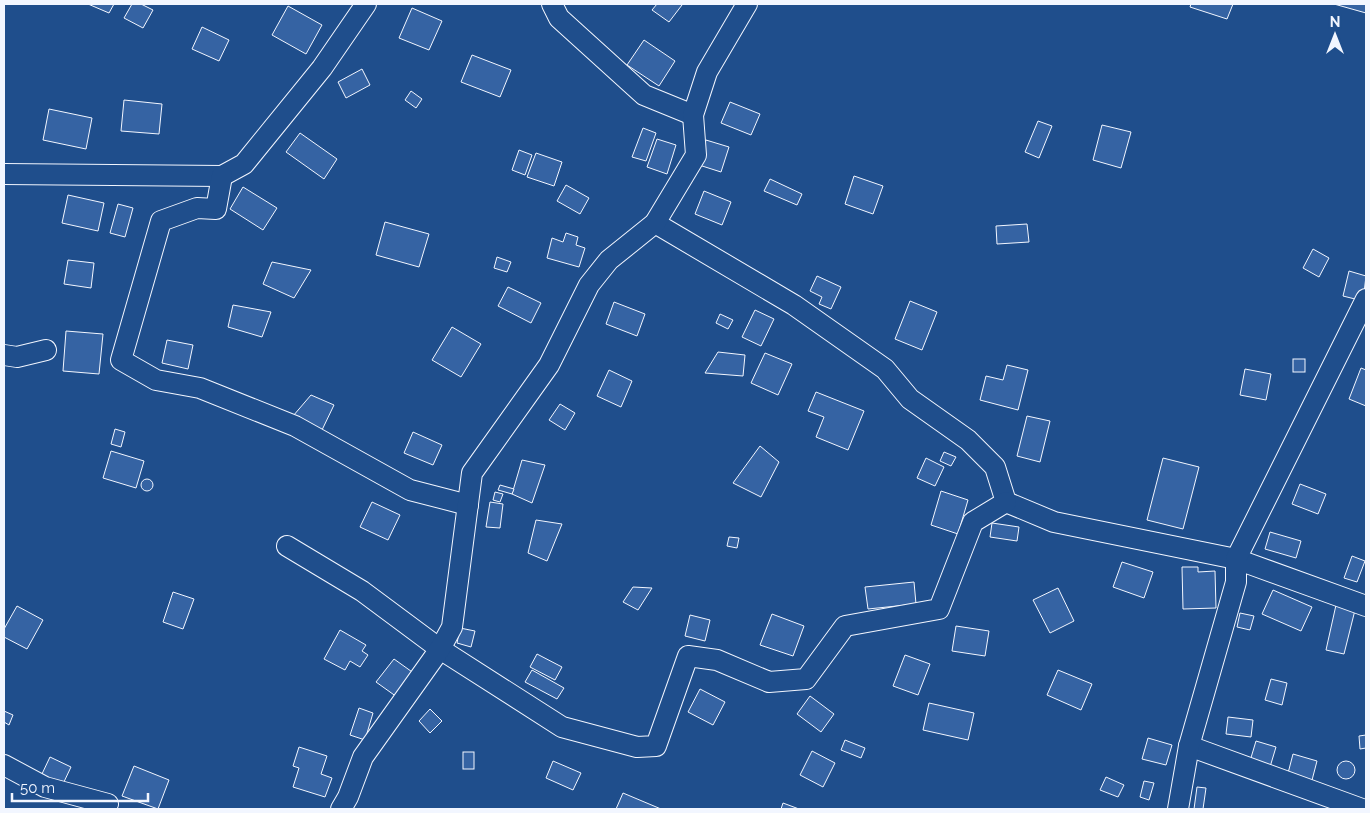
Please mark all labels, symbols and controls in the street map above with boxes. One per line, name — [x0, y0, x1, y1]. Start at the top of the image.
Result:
north arrow — [1310, 10, 1360, 60]
text: N — [1330, 14, 1340, 30]
scale bar — [12, 770, 149, 802]
text: 50 m — [20, 779, 55, 797]

